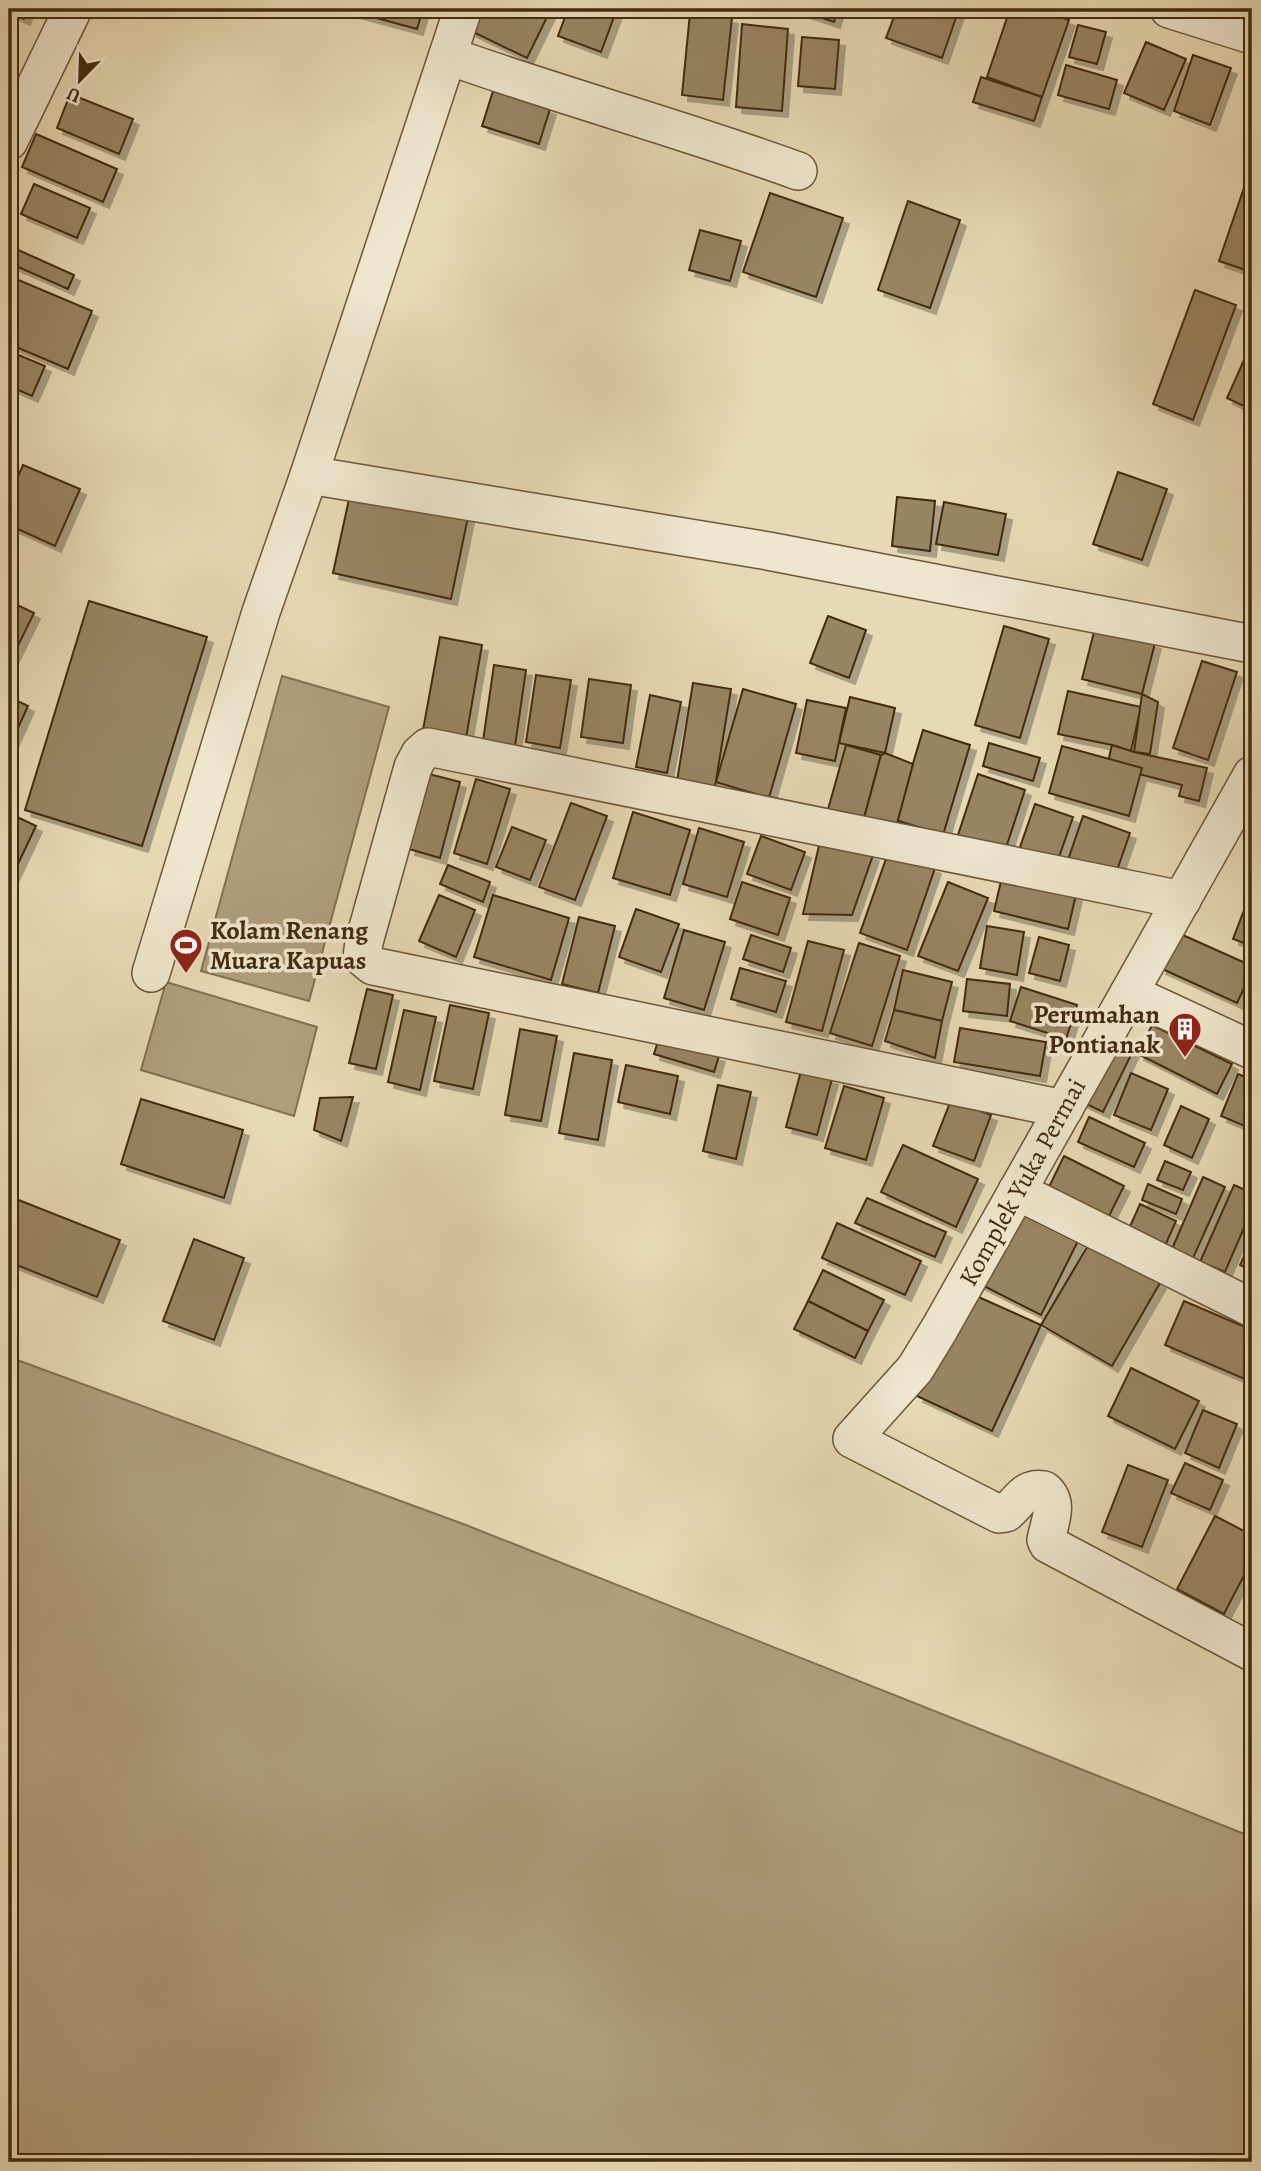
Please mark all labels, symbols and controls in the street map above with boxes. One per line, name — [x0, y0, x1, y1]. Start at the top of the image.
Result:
north arrow — [46, 46, 116, 116]
text: U — [62, 80, 85, 109]
place label: Kolam Renang Muara Kapuas — [210, 913, 369, 978]
sports icon: Kolam Renang Muara Kapuas — [167, 926, 205, 975]
place label: Perumahan Pontianak — [1033, 997, 1161, 1062]
building icon: Perumahan Pontianak — [1166, 1010, 1204, 1059]
street label: Komplek Yuka Permai — [951, 1072, 1094, 1292]

